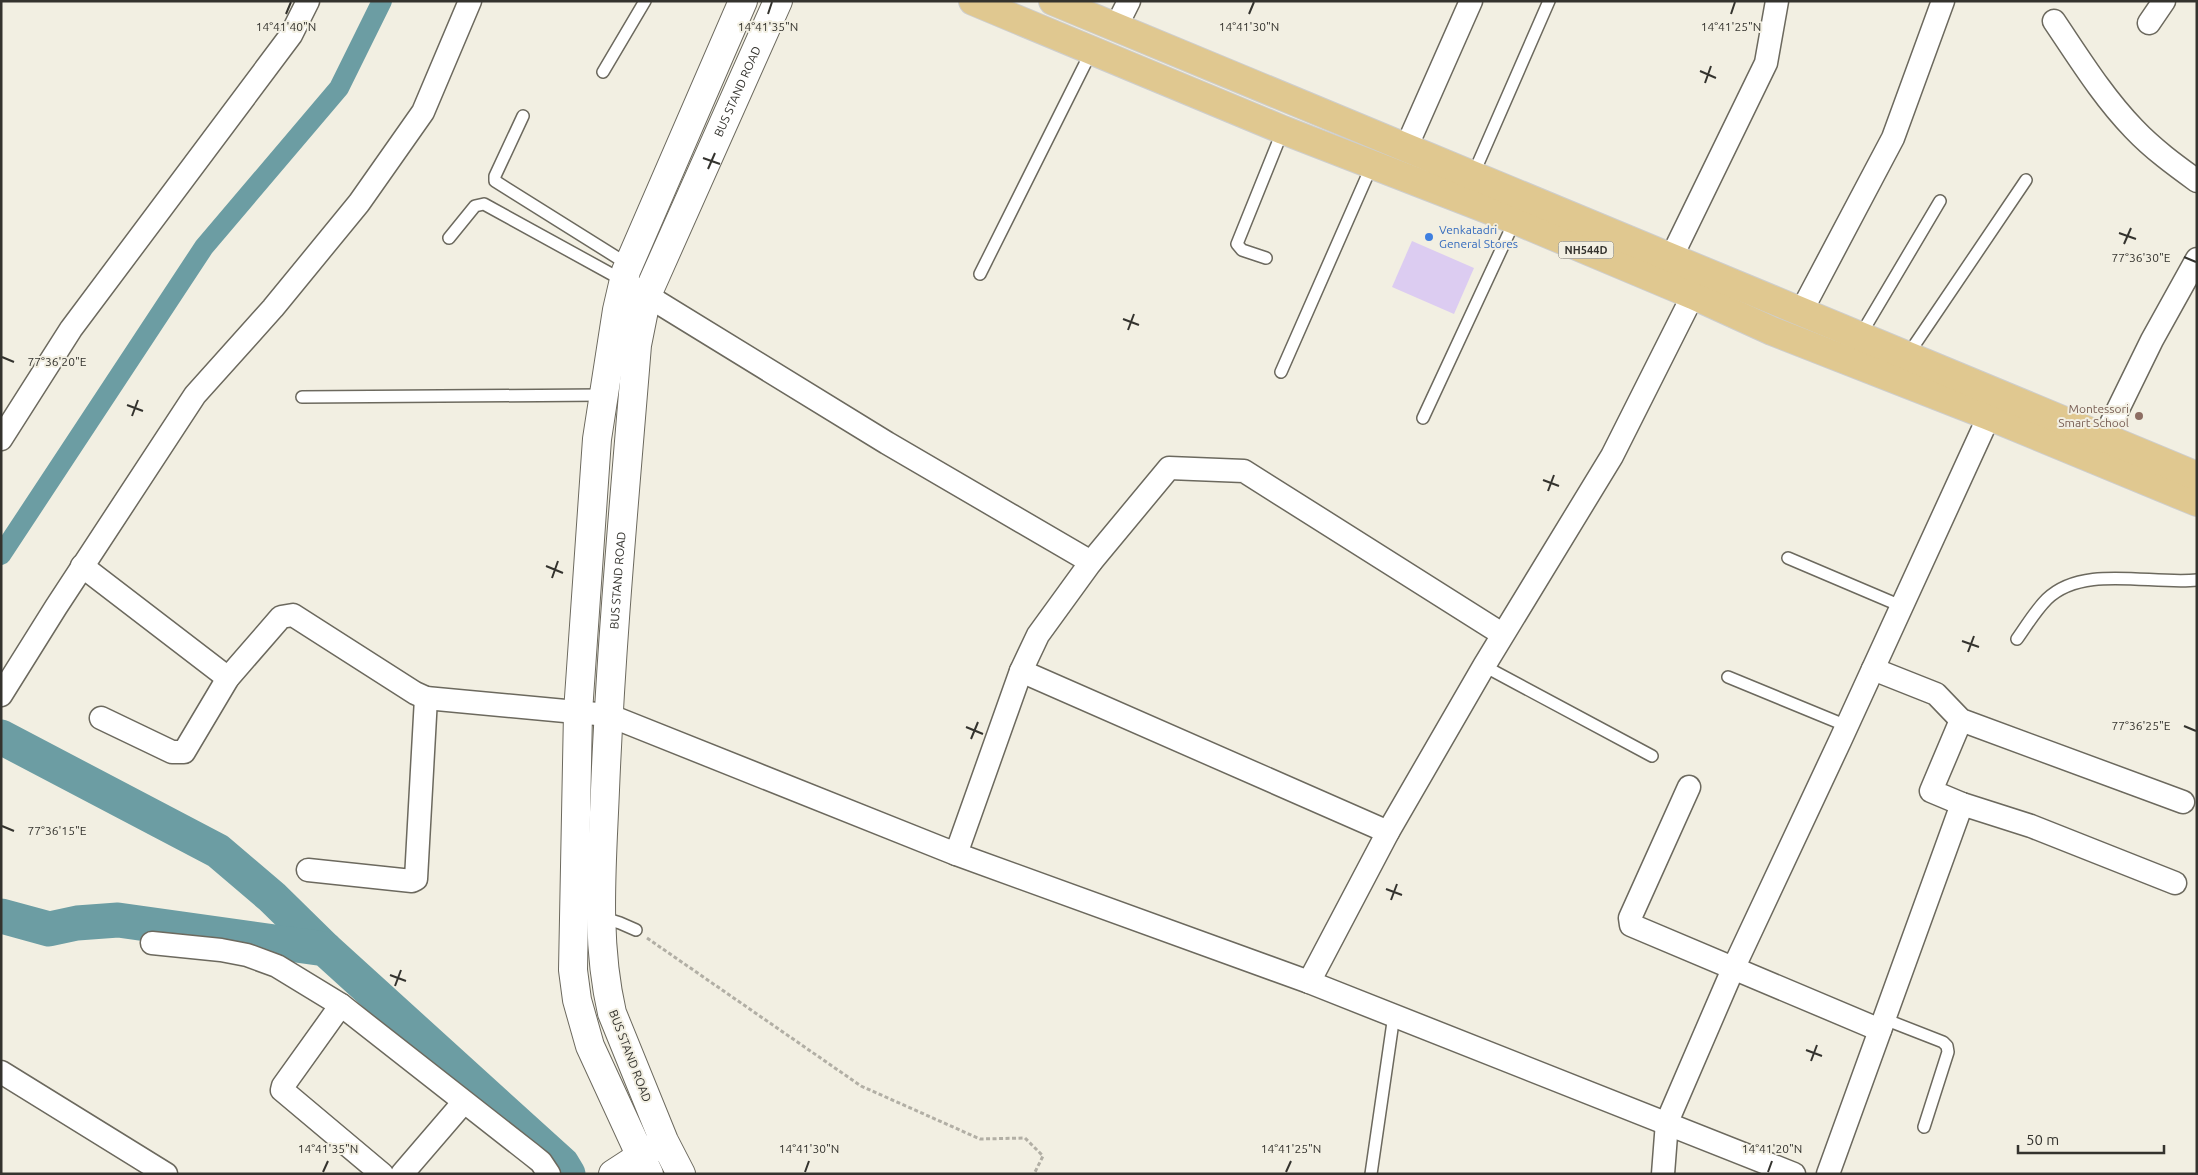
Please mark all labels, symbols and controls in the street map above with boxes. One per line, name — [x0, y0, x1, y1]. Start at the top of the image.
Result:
text: 14°41'40"N — [256, 20, 316, 33]
text: 14°41'35"N — [738, 20, 798, 33]
text: 14°41'30"N — [1219, 20, 1279, 33]
text: 14°41'25"N — [1701, 20, 1761, 33]
street label: BUS STAND ROAD — [711, 44, 763, 139]
place label: Venkatadri General Stores — [1439, 223, 1518, 250]
marker: Venkatadri General Stores — [1423, 231, 1435, 243]
road number: NH544D — [1558, 242, 1614, 258]
text: 77°36'30"E — [2112, 251, 2171, 264]
text: 77°36'20"E — [28, 355, 87, 368]
place label: Montessori Smart School — [2058, 402, 2129, 429]
marker: Montessori Smart School — [2133, 410, 2145, 422]
street label: BUS STAND ROAD — [607, 531, 628, 630]
text: 77°36'25"E — [2112, 719, 2171, 732]
text: 77°36'15"E — [28, 824, 87, 837]
street label: BUS STAND ROAD — [607, 1008, 654, 1104]
scale bar — [2018, 1122, 2164, 1154]
text: 50 m — [2026, 1131, 2059, 1148]
text: 14°41'35"N — [298, 1142, 358, 1155]
text: 14°41'30"N — [779, 1142, 839, 1155]
text: 14°41'25"N — [1261, 1142, 1321, 1155]
text: 14°41'20"N — [1742, 1142, 1802, 1155]

